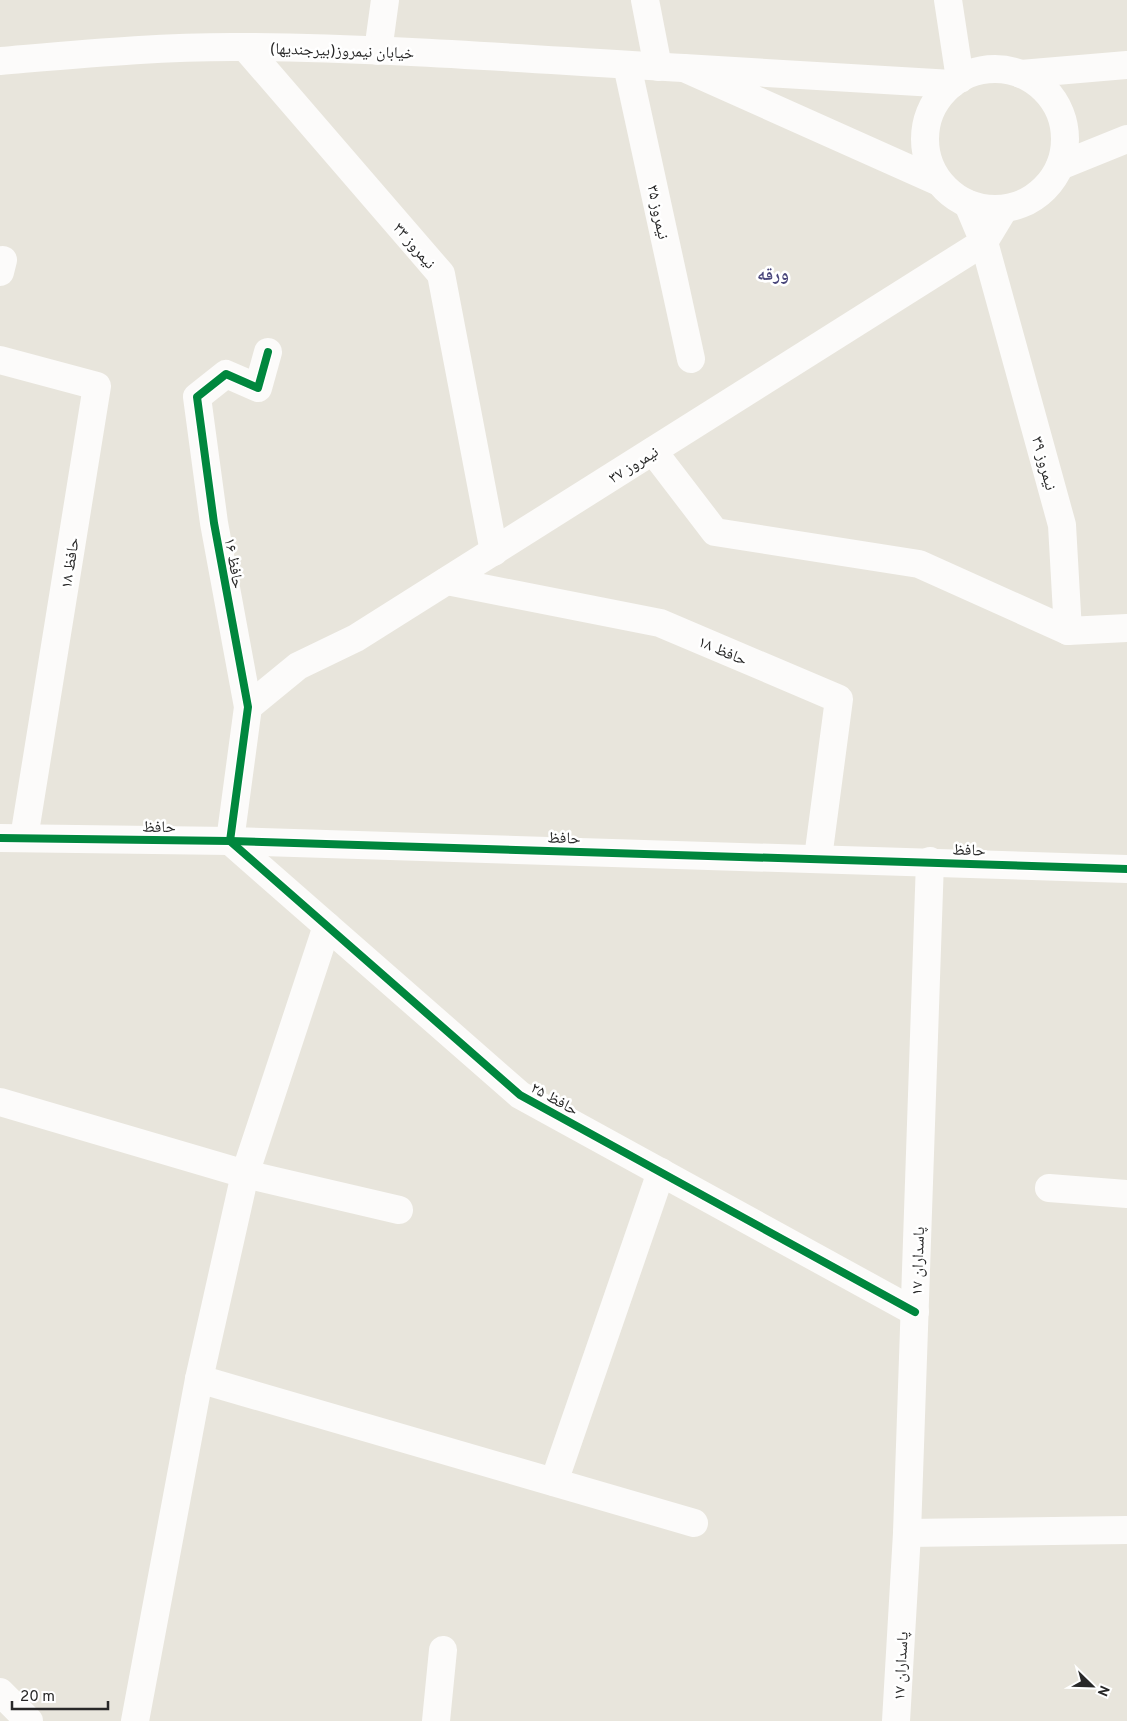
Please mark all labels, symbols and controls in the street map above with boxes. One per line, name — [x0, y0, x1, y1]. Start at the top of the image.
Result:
street label: خیابان نیمروز(بیرجندیها) — [270, 39, 414, 65]
street label: نیمروز ۳۵ — [642, 183, 673, 241]
street label: نیمروز ۳۳ — [388, 219, 439, 274]
district label: ورقه — [757, 264, 789, 287]
street label: نیمروز ۳۹ — [1026, 434, 1060, 493]
street label: نیمروز ۳۷ — [605, 443, 663, 489]
street label: حافظ ۱۸ — [57, 536, 85, 590]
street label: حافظ ۱۶ — [219, 536, 247, 590]
street label: حافظ ۱۸ — [695, 633, 750, 671]
street label: حافظ — [142, 818, 176, 838]
street label: حافظ — [547, 828, 581, 850]
street label: حافظ — [952, 840, 986, 862]
street label: حافظ ۲۵ — [527, 1079, 581, 1121]
street label: پاسداران ۱۷ — [908, 1226, 930, 1296]
street label: پاسداران ۱۷ — [890, 1631, 914, 1701]
north arrow — [1067, 1661, 1117, 1711]
scale bar — [12, 1678, 109, 1710]
text: N — [1093, 1683, 1112, 1698]
text: 20 m — [20, 1688, 55, 1707]

